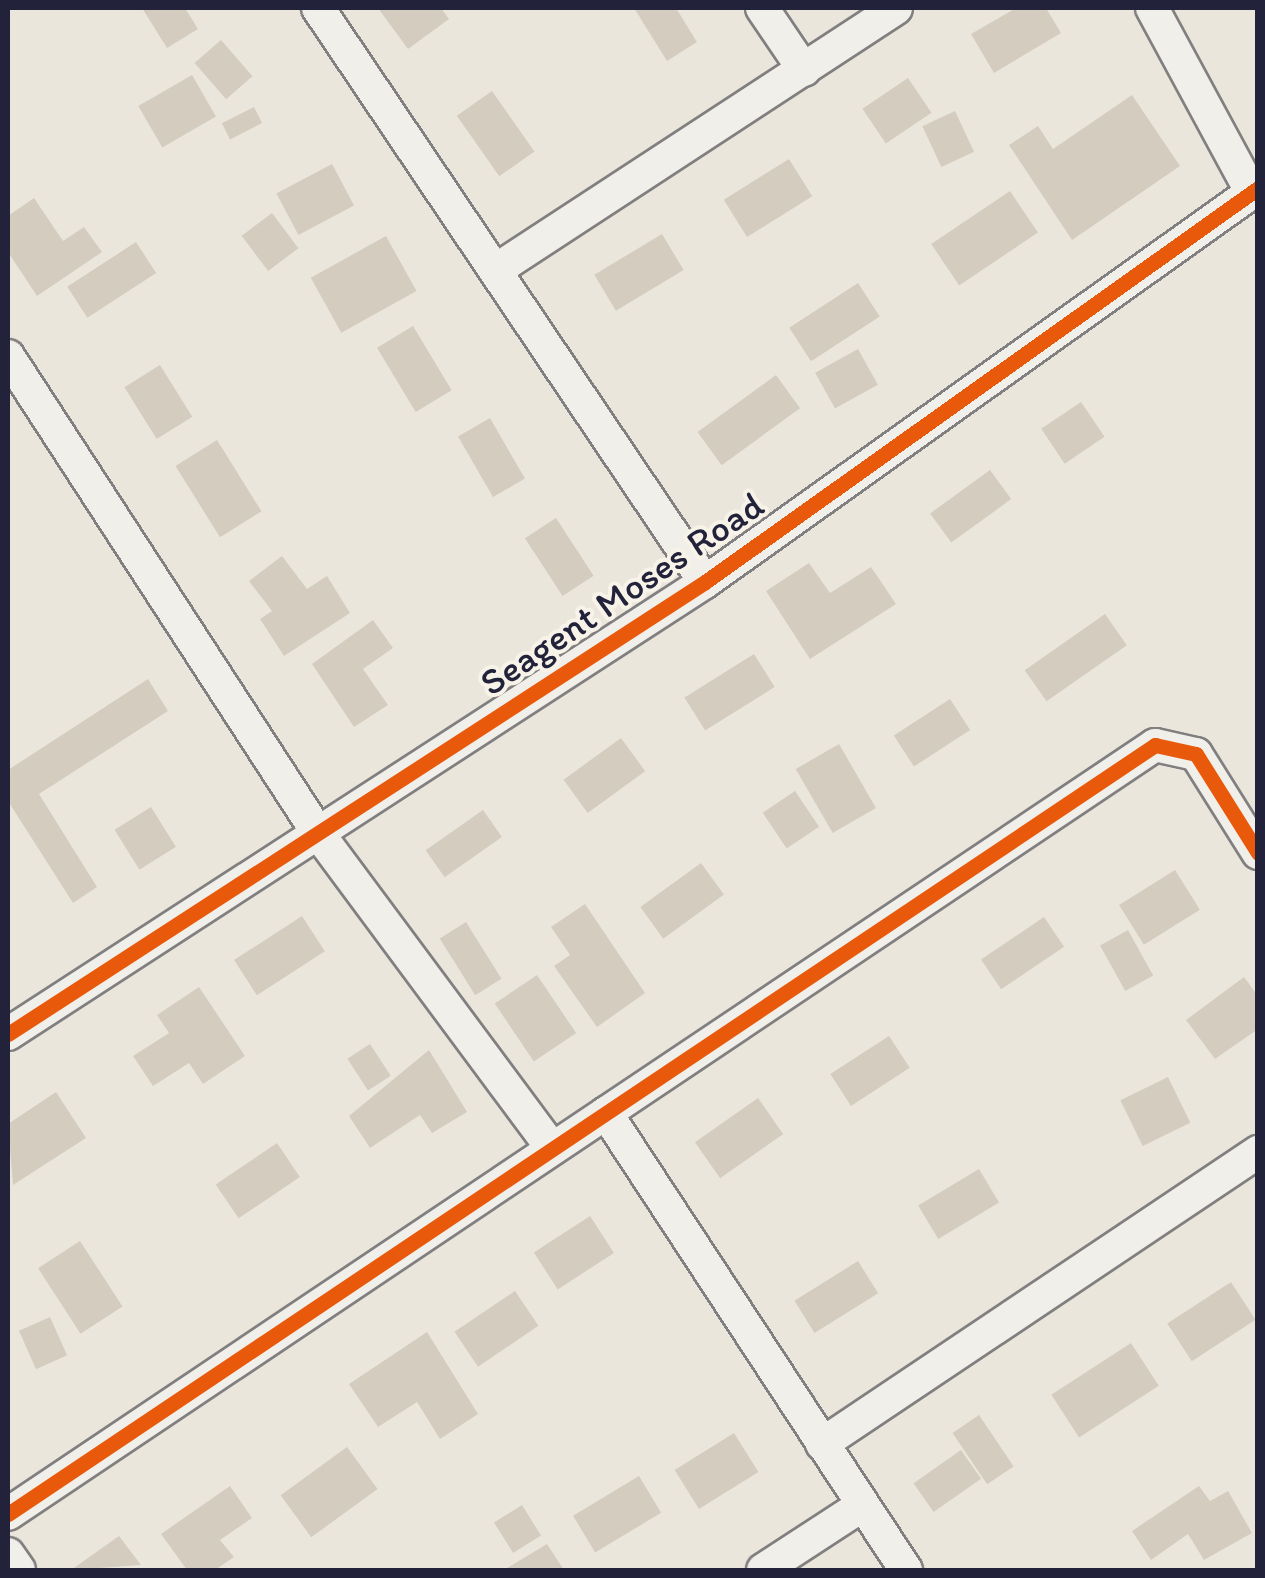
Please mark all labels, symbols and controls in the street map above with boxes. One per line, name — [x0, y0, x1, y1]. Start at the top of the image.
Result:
street label: Seagent Moses Road — [472, 483, 772, 705]

